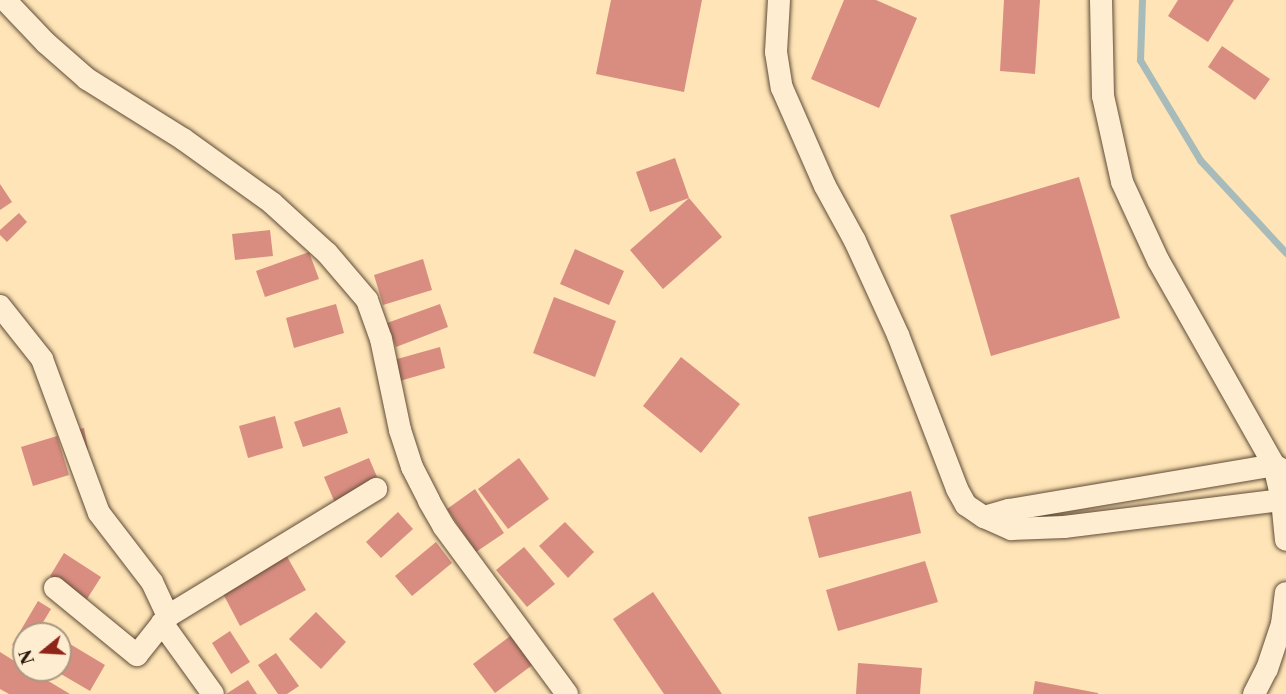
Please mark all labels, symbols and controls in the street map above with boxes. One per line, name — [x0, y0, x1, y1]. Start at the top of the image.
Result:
north arrow — [12, 622, 72, 682]
text: N — [15, 647, 38, 667]

